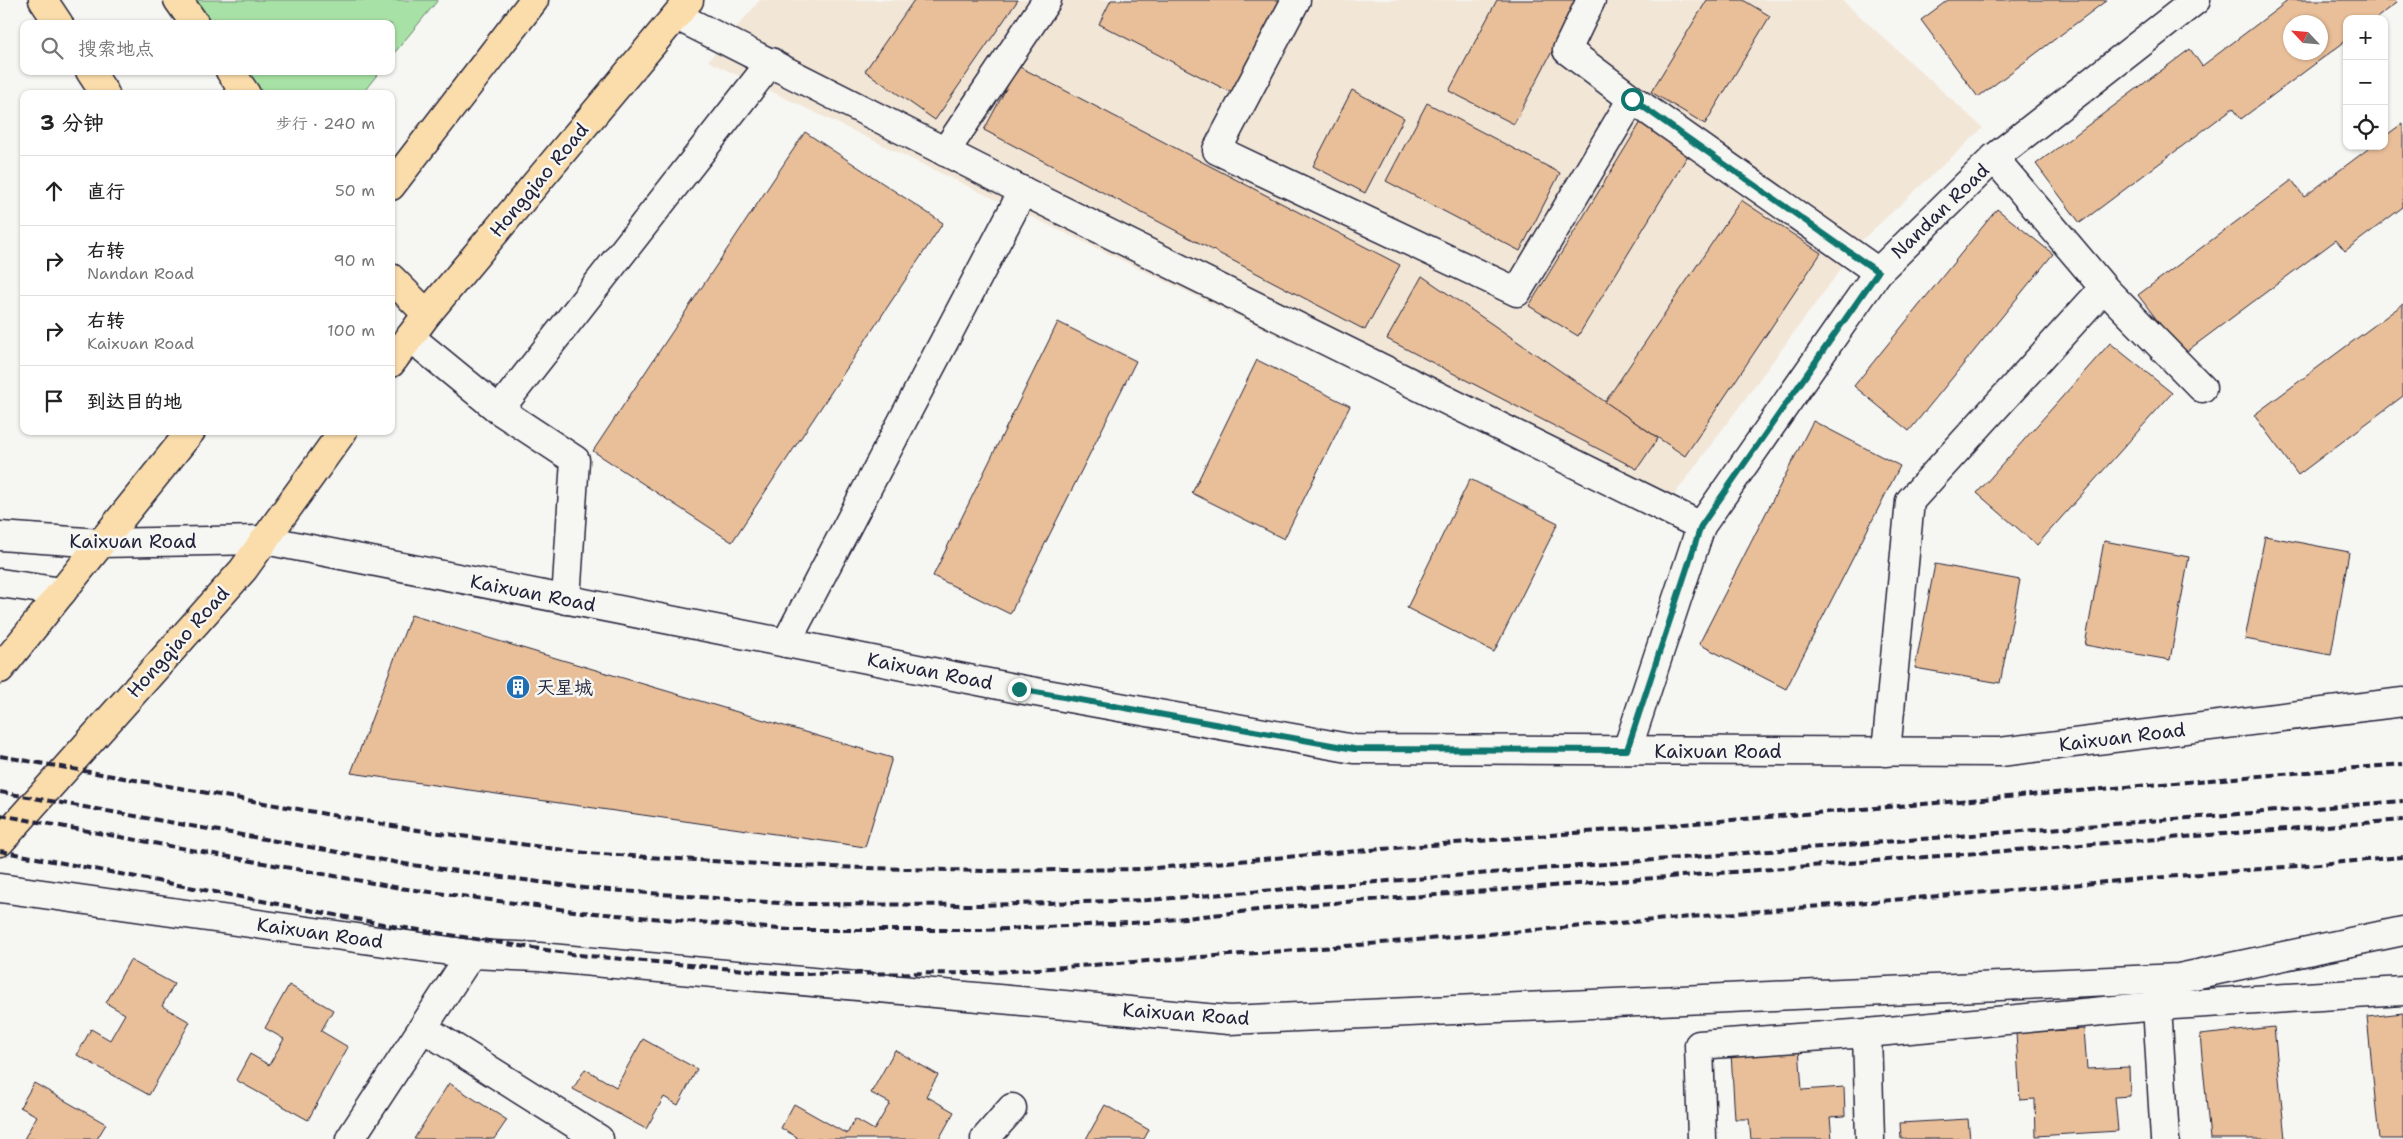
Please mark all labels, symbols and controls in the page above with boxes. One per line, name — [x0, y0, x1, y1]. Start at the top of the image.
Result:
north arrow — [2283, 15, 2328, 60]
map controls — [2343, 15, 2388, 150]
button: + — [2343, 15, 2388, 60]
search box — [20, 20, 395, 75]
icon: search — [38, 34, 66, 62]
text: 搜索地点 — [78, 36, 154, 61]
button: − — [2343, 60, 2388, 105]
route start — [1621, 88, 1644, 111]
button: locate — [2343, 105, 2388, 150]
text: 3 分钟 — [40, 109, 104, 137]
text: 步行 · 240 m — [276, 113, 375, 134]
street label: Hongqiao Road — [484, 118, 594, 242]
street label: Nandan Road — [1886, 158, 1994, 264]
icon: ahead — [40, 177, 68, 205]
text: 直行 — [87, 179, 125, 204]
text: 50 m — [335, 180, 375, 201]
text: 右转 — [87, 238, 125, 263]
icon: right — [40, 247, 68, 275]
text: 90 m — [334, 250, 375, 271]
text: Nandan Road — [87, 263, 194, 284]
text: 右转 — [87, 308, 125, 333]
icon: right — [40, 317, 68, 345]
text: 100 m — [327, 320, 375, 341]
text: Kaixuan Road — [87, 333, 194, 354]
icon: arrive — [40, 387, 68, 415]
text: 到达目的地 — [87, 389, 182, 414]
street label: Kaixuan Road — [69, 529, 197, 554]
street label: Kaixuan Road — [468, 569, 598, 617]
street label: Hongqiao Road — [121, 581, 235, 703]
street label: Kaixuan Road — [865, 647, 995, 695]
building icon: 天星城 — [505, 674, 531, 700]
place label: 天星城 — [536, 675, 593, 700]
route end — [1008, 678, 1031, 701]
street label: Kaixuan Road — [2057, 717, 2187, 757]
street label: Kaixuan Road — [1654, 739, 1782, 764]
street label: Kaixuan Road — [255, 912, 385, 954]
street label: Kaixuan Road — [1122, 997, 1250, 1031]

